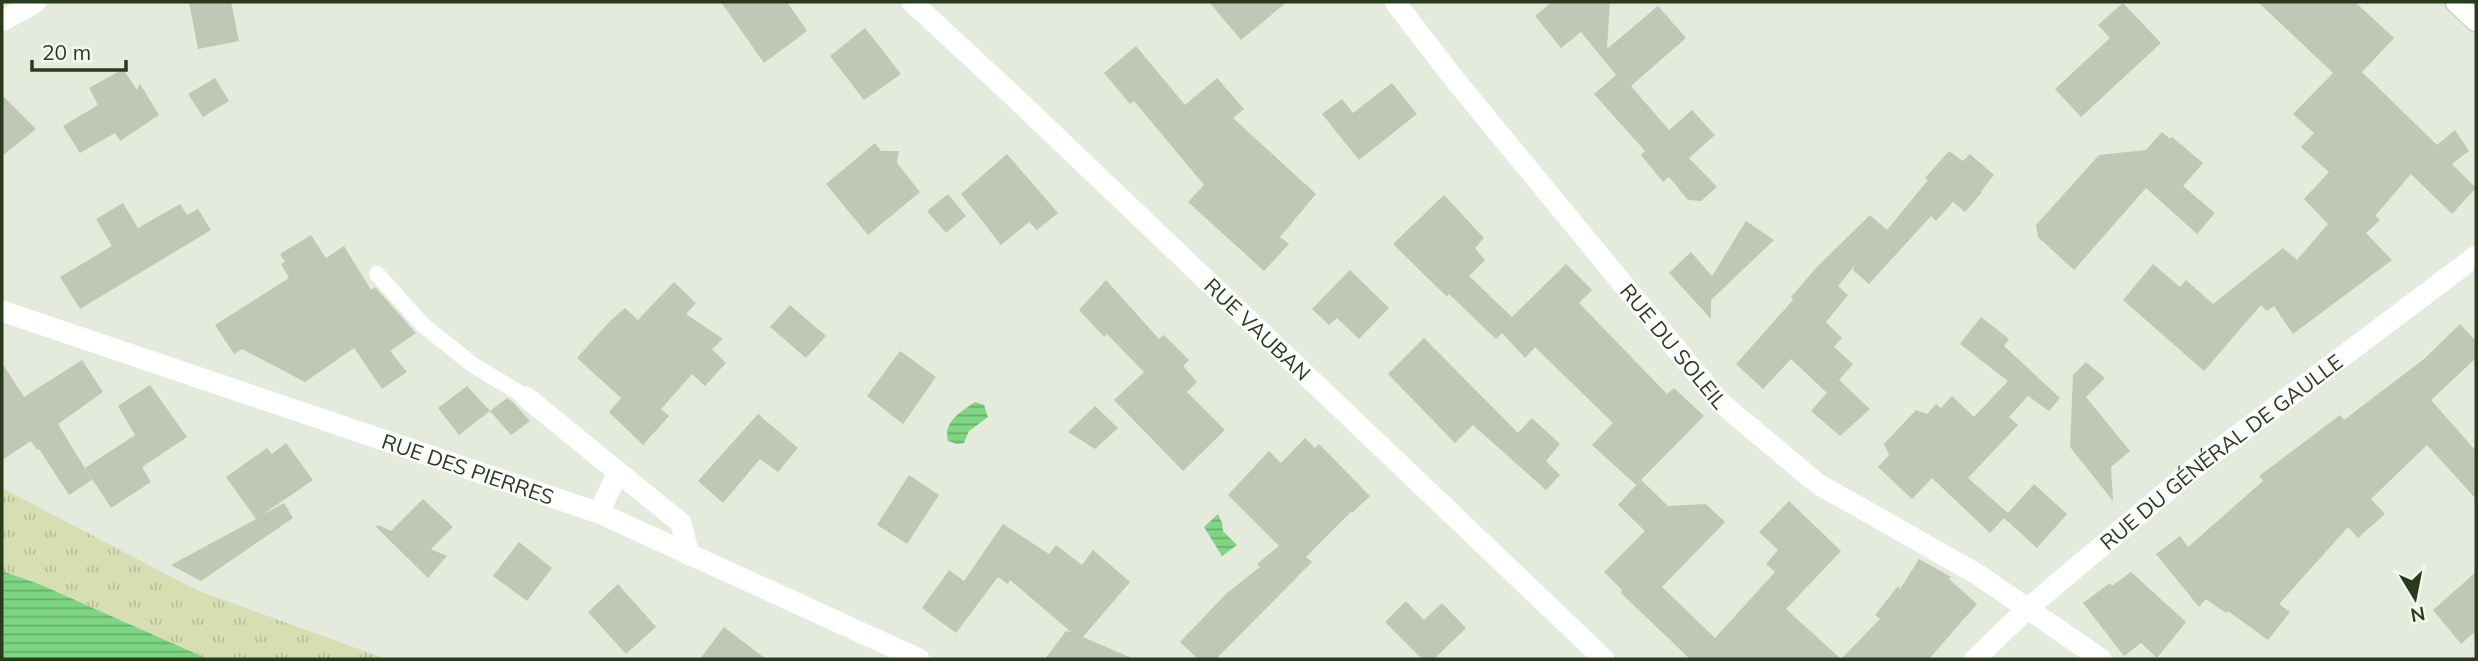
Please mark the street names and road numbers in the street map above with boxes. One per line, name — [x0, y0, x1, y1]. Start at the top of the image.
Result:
street label: RUE VAUBAN — [1199, 272, 1316, 386]
street label: RUE DU SOLEIL — [1615, 278, 1733, 414]
street label: RUE DU GÉNÉRAL DE GAULLE — [2094, 348, 2347, 555]
street label: RUE DES PIERRES — [379, 428, 557, 510]

